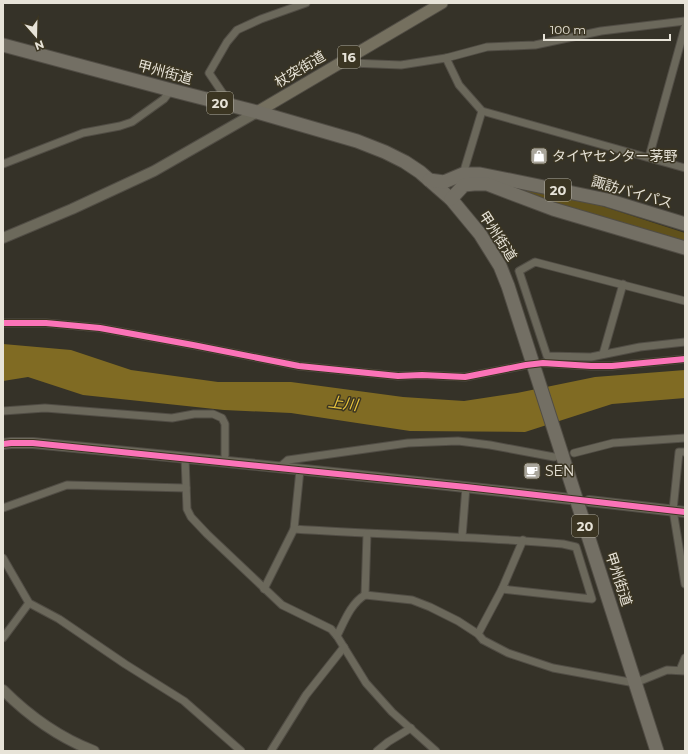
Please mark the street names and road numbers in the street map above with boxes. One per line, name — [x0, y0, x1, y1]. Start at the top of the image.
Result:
road number: 16 — [338, 46, 360, 68]
street label: 杖突街道 — [271, 47, 329, 91]
street label: 甲州街道 — [136, 56, 194, 88]
road number: 20 — [207, 92, 233, 114]
street label: 諏訪バイパス — [589, 172, 675, 212]
road number: 20 — [545, 179, 571, 201]
street label: 甲州街道 — [475, 208, 521, 264]
road number: 20 — [572, 515, 598, 537]
street label: 甲州街道 — [602, 550, 636, 608]

